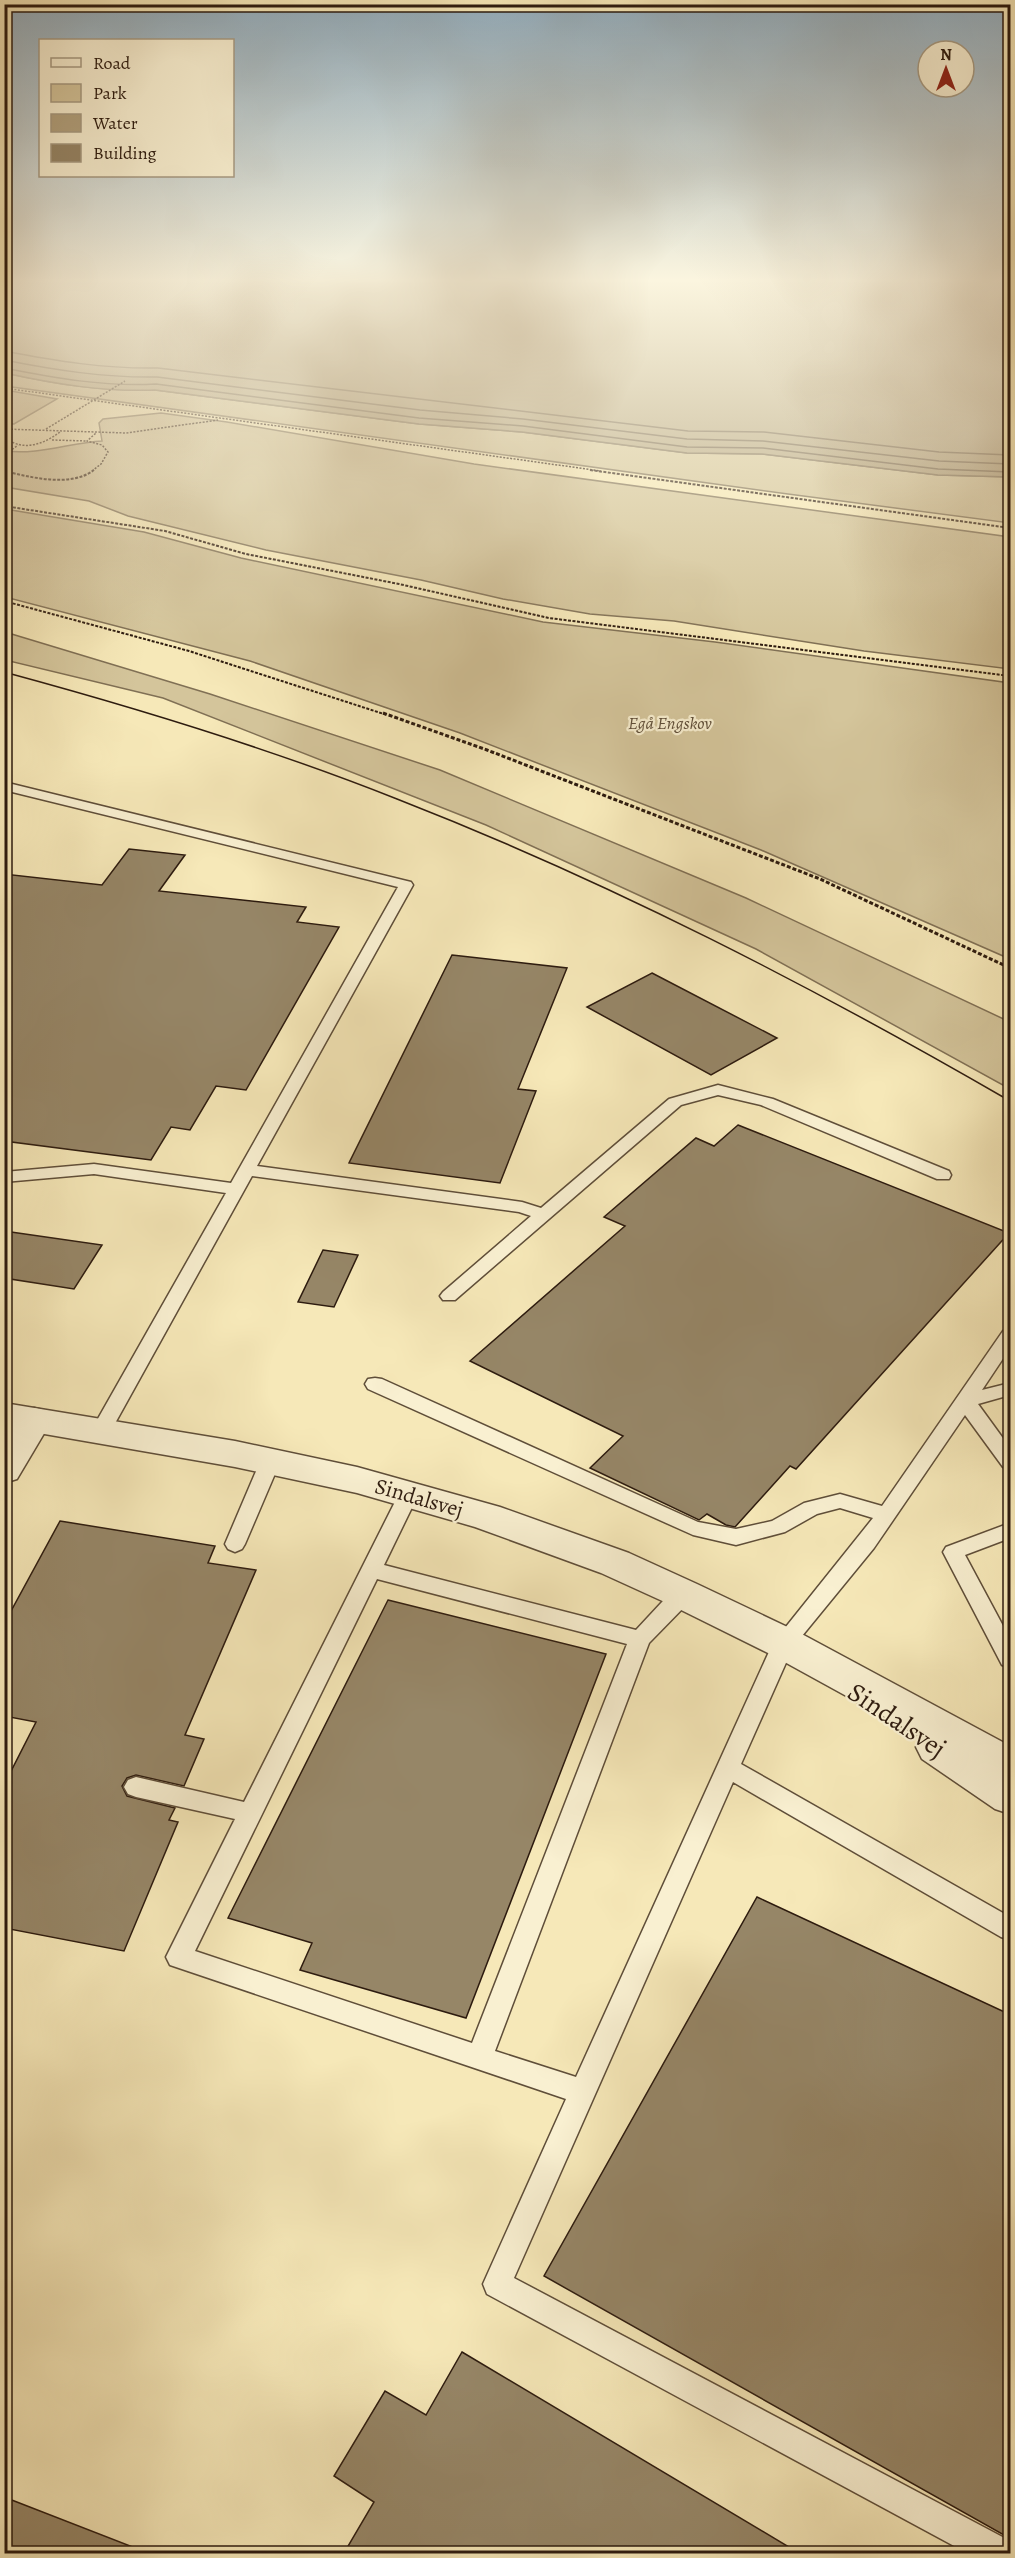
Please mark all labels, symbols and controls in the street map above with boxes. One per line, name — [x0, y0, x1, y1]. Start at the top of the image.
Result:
legend — [39, 39, 234, 177]
north arrow — [916, 39, 976, 99]
text: N — [940, 44, 952, 66]
text: Road — [93, 51, 131, 75]
text: Park — [93, 81, 127, 105]
text: Water — [92, 111, 138, 135]
text: Building — [93, 141, 157, 165]
park label: Egå Engskov — [628, 711, 712, 735]
street label: Sindalsvej — [371, 1471, 467, 1525]
street label: Sindalsvej — [841, 1674, 953, 1766]

